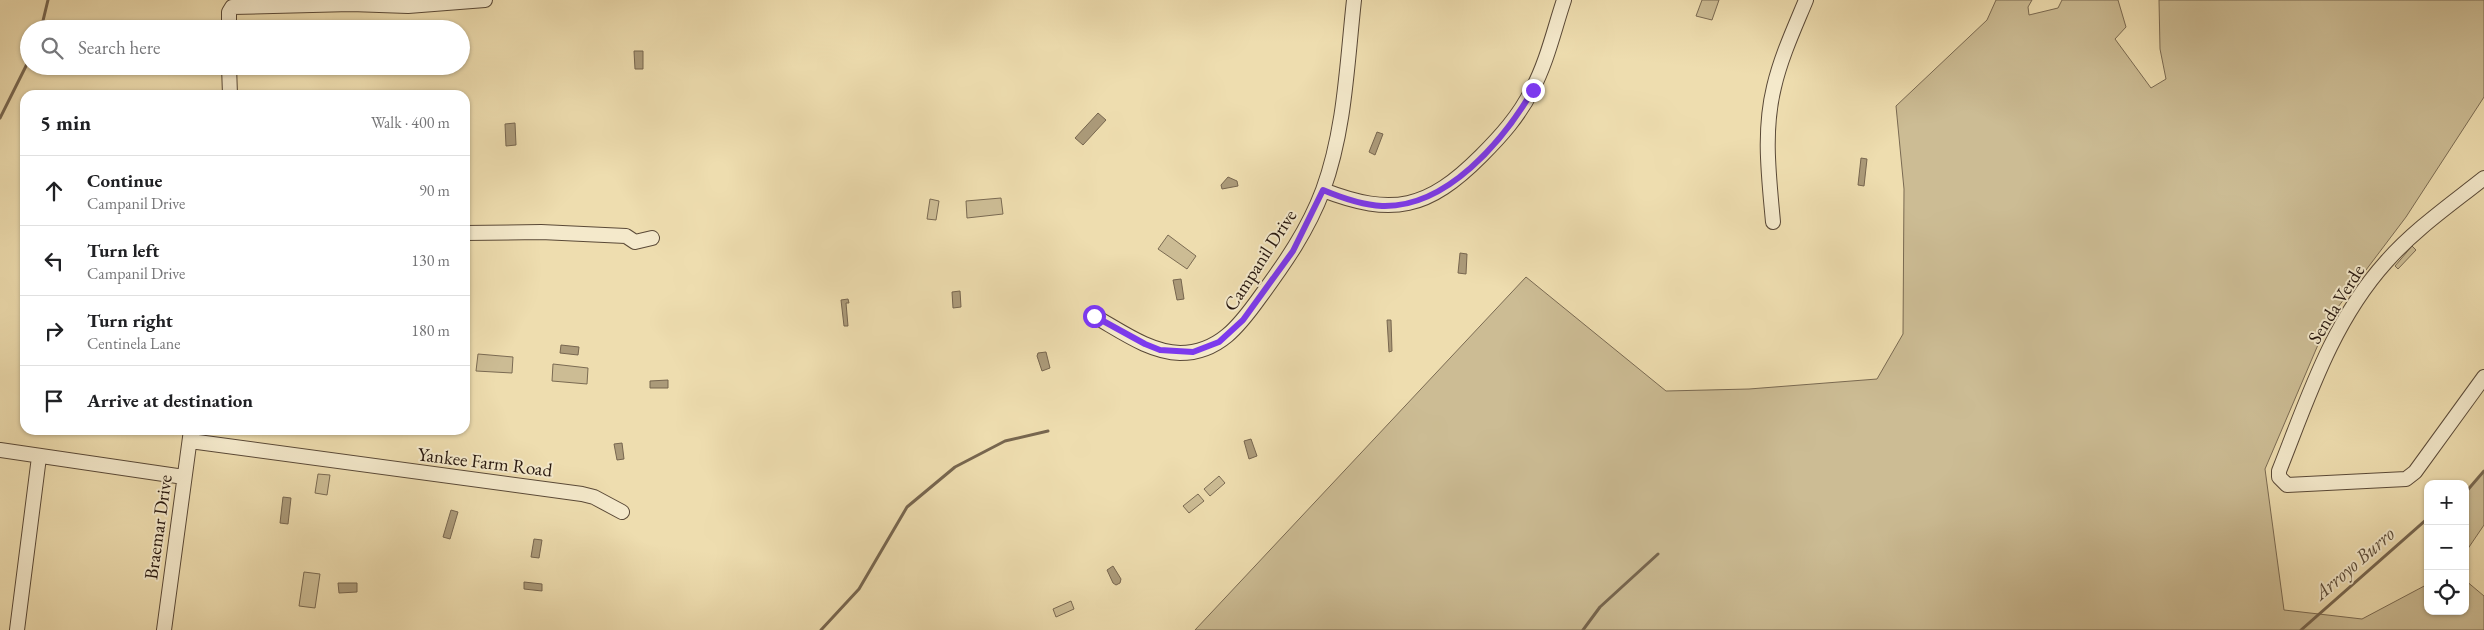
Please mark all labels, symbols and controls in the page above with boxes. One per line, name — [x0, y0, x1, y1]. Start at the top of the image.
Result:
search box — [20, 20, 470, 75]
icon: search — [38, 34, 66, 62]
text: Search here — [78, 35, 160, 60]
route end — [1522, 79, 1545, 102]
text: 5 min — [40, 109, 91, 136]
text: Walk · 400 m — [371, 112, 450, 133]
text: Continue — [87, 168, 162, 193]
icon: ahead — [40, 177, 68, 205]
text: 90 m — [419, 180, 450, 201]
text: Campanil Drive — [87, 193, 185, 214]
street label: Campanil Drive — [1218, 204, 1302, 316]
text: Turn left — [87, 238, 159, 263]
icon: left — [40, 247, 68, 275]
text: 130 m — [411, 250, 450, 271]
street label: Senda Verde — [2302, 260, 2370, 348]
text: Campanil Drive — [87, 263, 185, 284]
route start — [1083, 305, 1106, 328]
text: Turn right — [87, 308, 173, 333]
icon: right — [40, 317, 68, 345]
text: 180 m — [411, 320, 450, 341]
text: Centinela Lane — [87, 333, 181, 354]
icon: arrive — [40, 387, 68, 415]
text: Arrive at destination — [87, 388, 253, 413]
street label: Yankee Farm Road — [416, 441, 554, 483]
street label: Braemar Drive — [138, 473, 178, 581]
map controls — [2424, 480, 2469, 615]
button: + — [2424, 480, 2469, 525]
water label: Arroyo Burro — [2306, 520, 2400, 607]
button: − — [2424, 525, 2469, 570]
button: locate — [2424, 570, 2469, 615]

